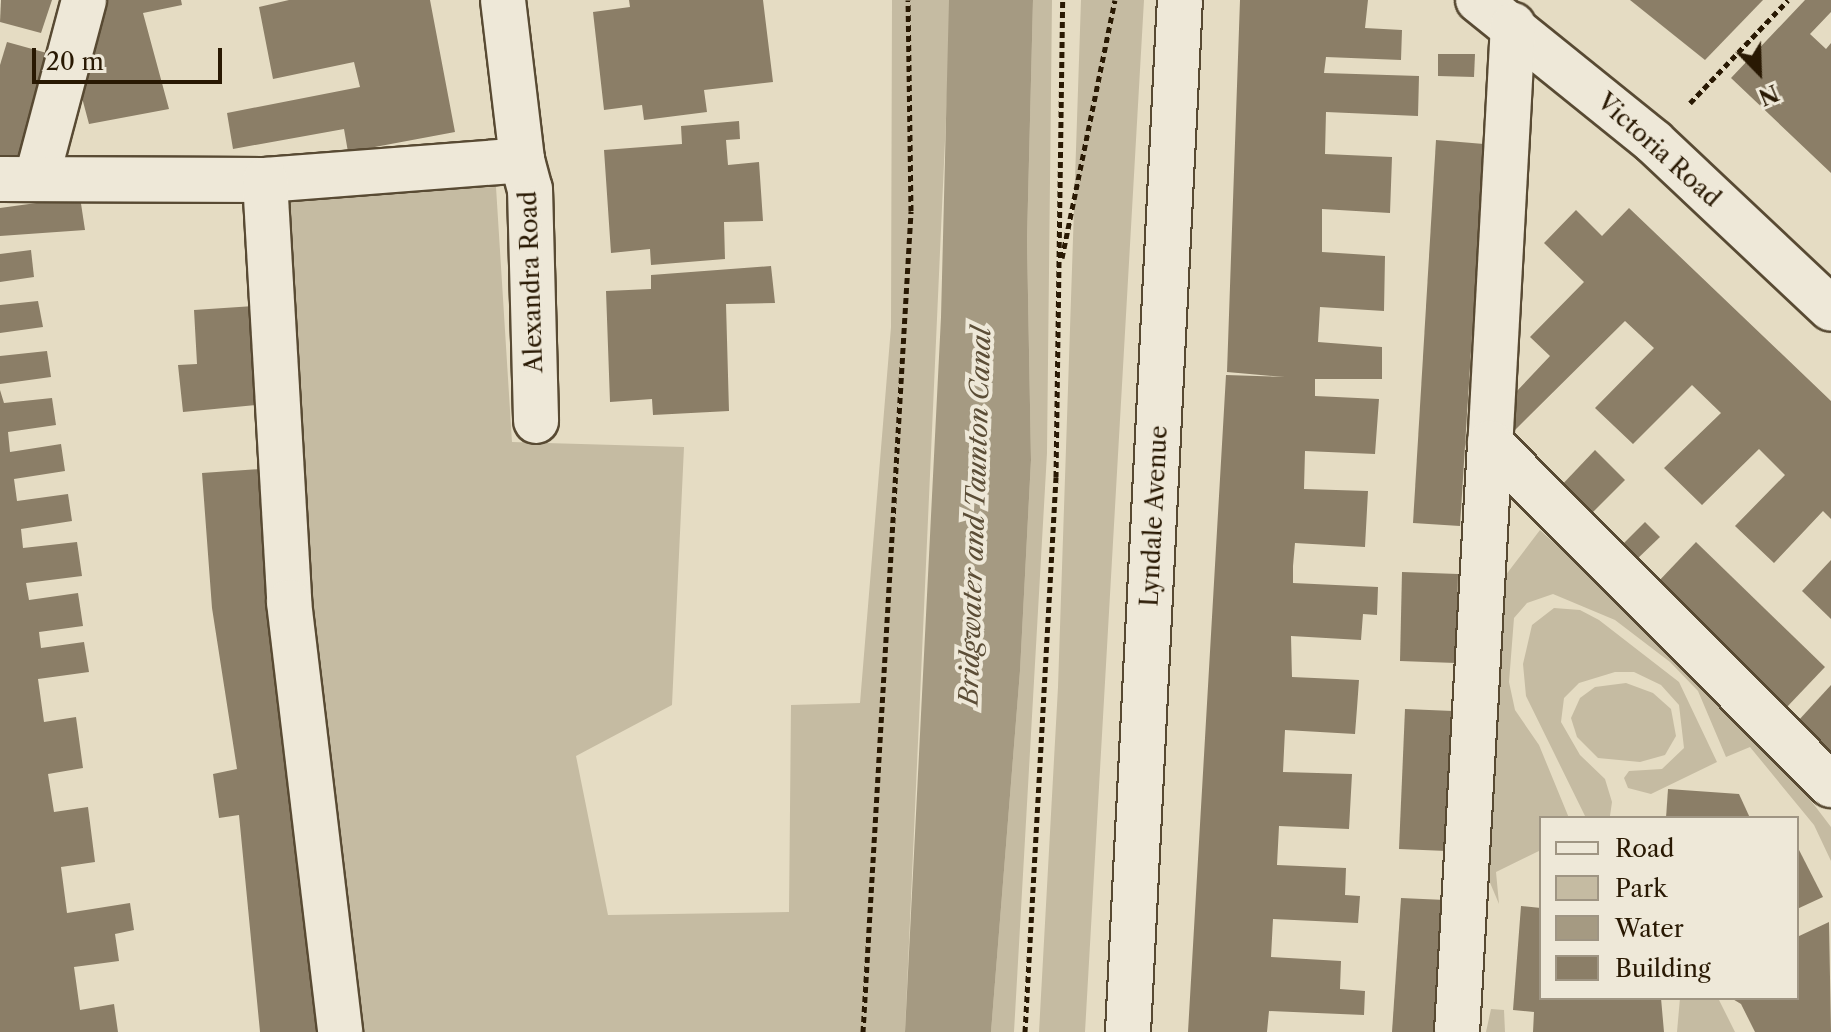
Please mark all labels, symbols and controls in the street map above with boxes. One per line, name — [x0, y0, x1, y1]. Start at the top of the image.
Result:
scale bar — [36, 32, 226, 82]
north arrow — [1719, 32, 1799, 112]
text: 20 m — [46, 47, 104, 76]
text: N — [1754, 78, 1783, 111]
street label: Victoria Road — [1591, 87, 1727, 213]
street label: Alexandra Road — [513, 191, 549, 373]
water label: Bridgwater and Taunton Canal — [954, 326, 998, 706]
street label: Lyndale Avenue — [1135, 424, 1173, 608]
legend — [1539, 816, 1799, 1000]
text: Road — [1615, 834, 1674, 863]
text: Park — [1615, 874, 1667, 903]
text: Water — [1615, 914, 1684, 943]
text: Building — [1615, 954, 1711, 983]

